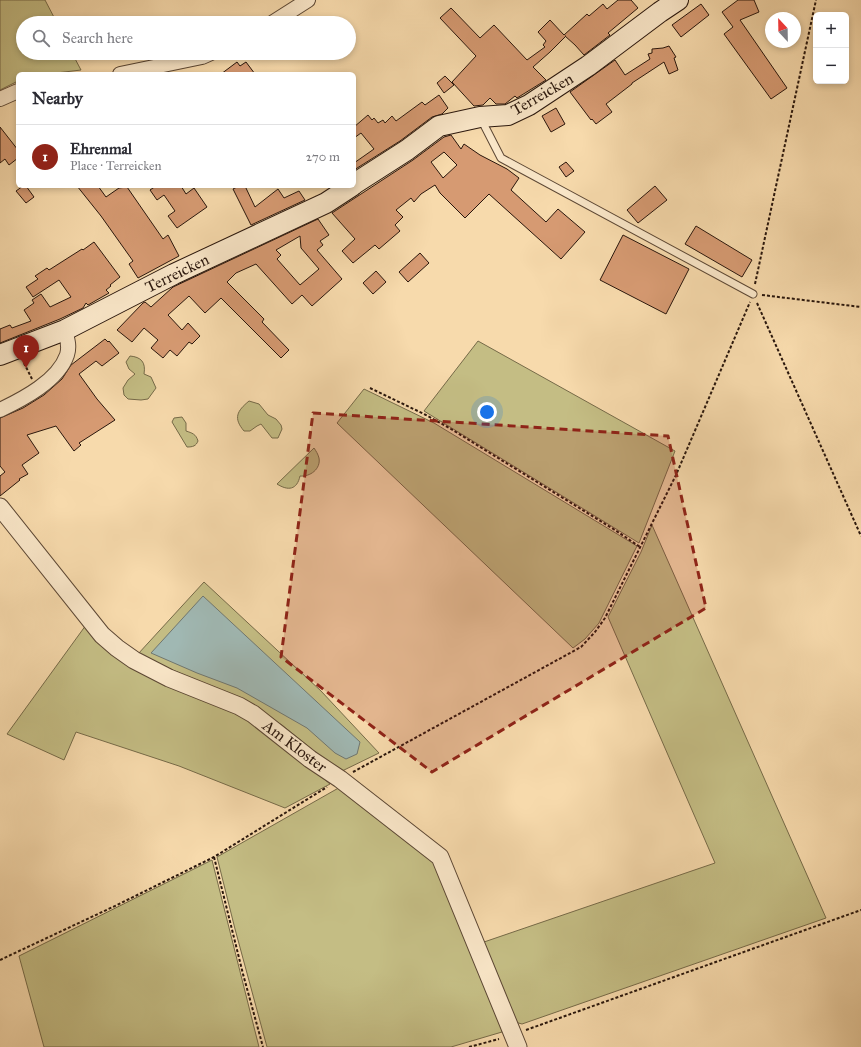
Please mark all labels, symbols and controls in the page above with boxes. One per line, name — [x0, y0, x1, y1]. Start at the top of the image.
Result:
north arrow — [765, 12, 801, 48]
map controls — [813, 12, 849, 84]
button: + — [813, 12, 849, 48]
search box — [16, 16, 356, 60]
icon: search — [30, 27, 52, 49]
text: Search here — [62, 29, 133, 47]
button: − — [813, 48, 849, 84]
street label: Terreicken — [508, 68, 577, 119]
text: Nearby — [32, 88, 83, 109]
text: Ehrenmal — [70, 140, 132, 158]
text: 1 — [42, 149, 48, 165]
text: 270 m — [306, 149, 340, 165]
text: Place · Terreicken — [70, 158, 162, 174]
street label: Terreicken — [142, 249, 212, 297]
pin: 1 — [13, 335, 39, 368]
your location — [477, 402, 497, 422]
street label: Am Kloster — [258, 715, 331, 776]

